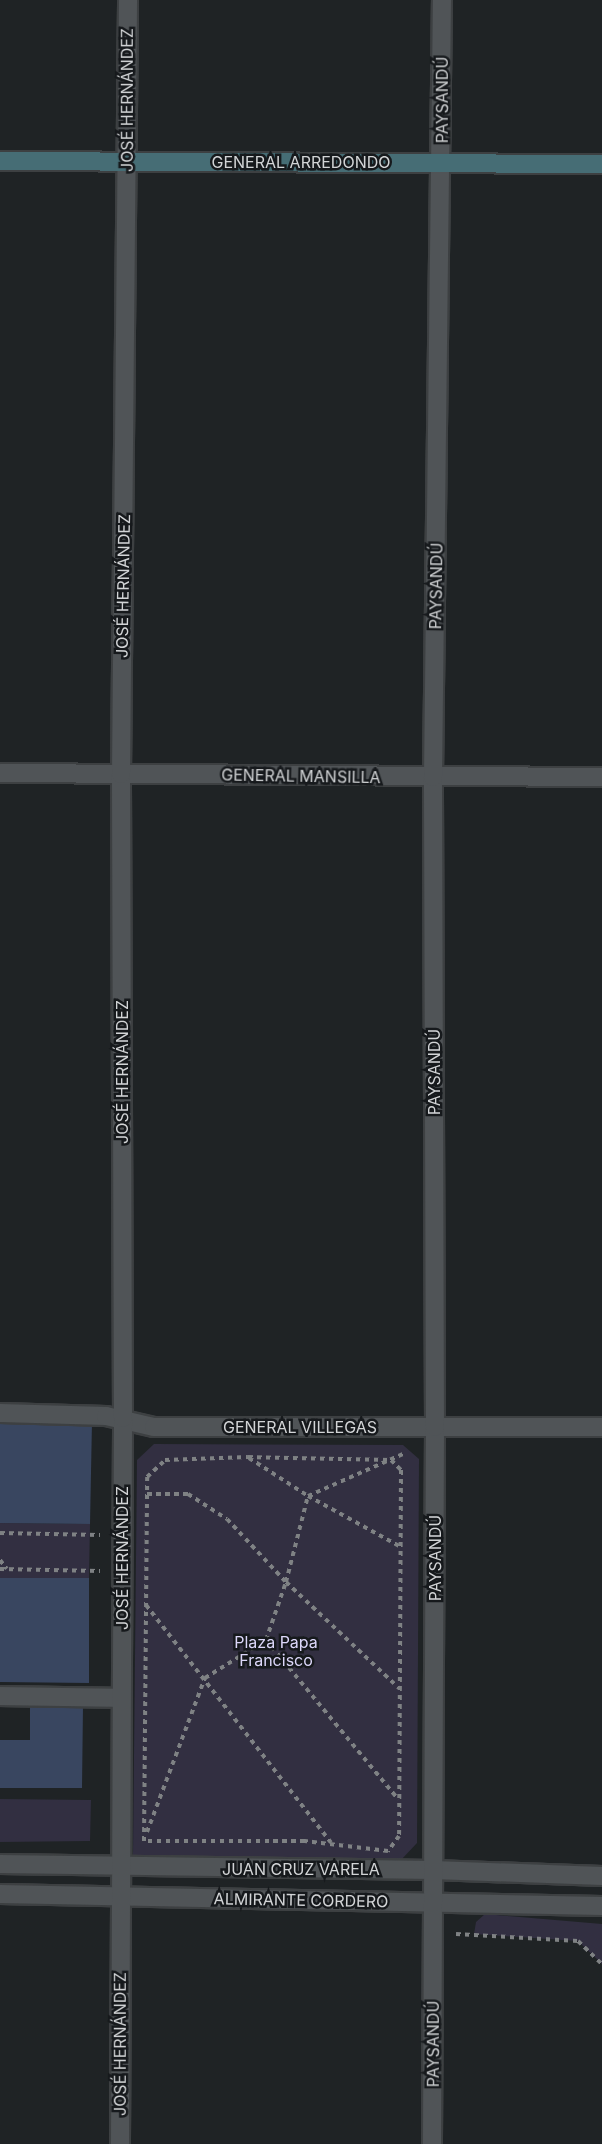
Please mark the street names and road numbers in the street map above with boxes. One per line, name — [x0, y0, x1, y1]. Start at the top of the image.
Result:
street label: JOSÉ HERNÁNDEZ — [117, 28, 137, 172]
street label: PAYSANDÚ — [432, 57, 452, 143]
street label: GENERAL ARREDONDO — [212, 152, 390, 172]
street label: JOSÉ HERNÁNDEZ — [112, 514, 134, 658]
street label: PAYSANDÚ — [426, 543, 446, 629]
street label: GENERAL MANSILLA — [221, 765, 381, 787]
street label: JOSÉ HERNÁNDEZ — [112, 1000, 132, 1144]
street label: PAYSANDÚ — [424, 1029, 444, 1115]
street label: GENERAL VILLEGAS — [223, 1417, 377, 1437]
street label: JOSÉ HERNÁNDEZ — [112, 1486, 132, 1630]
street label: PAYSANDÚ — [425, 1515, 445, 1601]
street label: JUAN CRUZ VARELA — [222, 1859, 380, 1879]
street label: ALMIRANTE CORDERO — [214, 1889, 388, 1911]
street label: JOSÉ HERNÁNDEZ — [110, 1972, 130, 2116]
street label: PAYSANDÚ — [423, 2001, 443, 2087]

